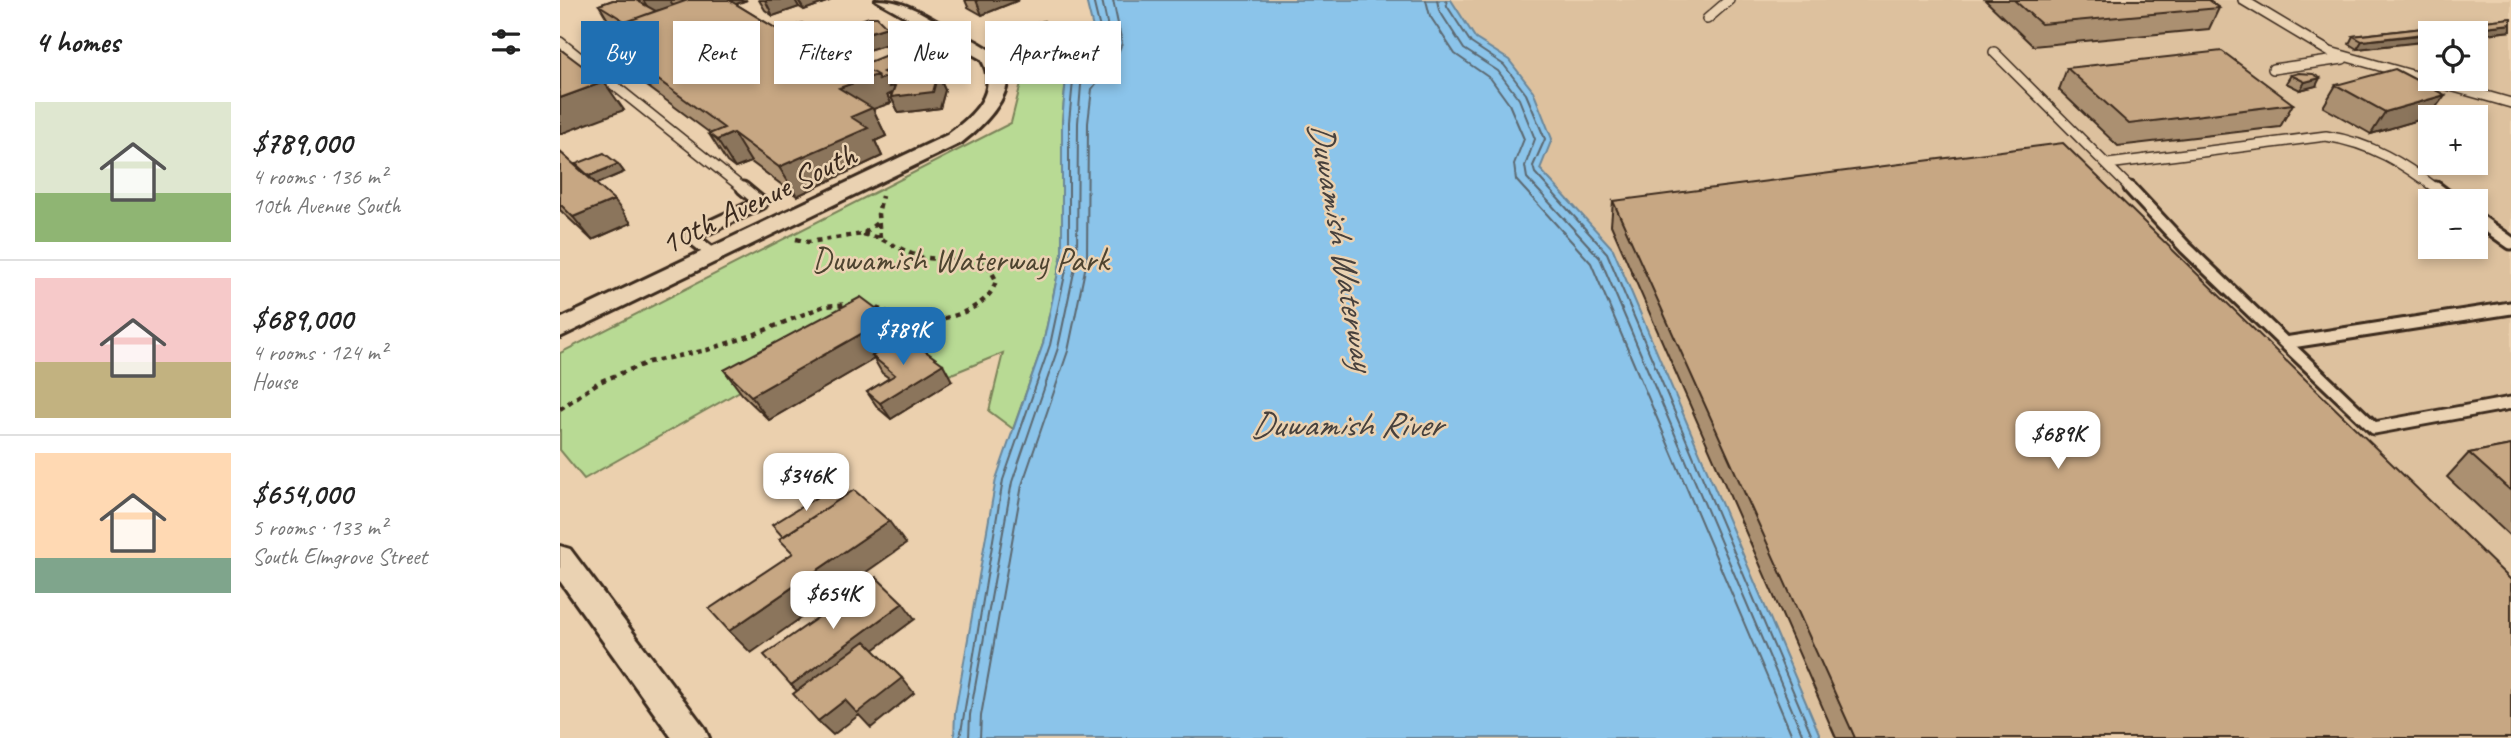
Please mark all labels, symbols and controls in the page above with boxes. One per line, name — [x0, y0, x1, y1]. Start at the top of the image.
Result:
chip: Buy — [581, 21, 659, 84]
chip: Rent — [673, 21, 760, 84]
chip: Filters — [774, 21, 874, 84]
chip: New — [888, 21, 971, 84]
chip: Apartment — [985, 21, 1121, 84]
map controls — [2418, 21, 2488, 259]
button: locate — [2418, 21, 2488, 91]
text: 4 homes — [35, 23, 120, 61]
icon: filters — [487, 23, 525, 61]
button: + — [2418, 105, 2488, 175]
water label: Duwamish Waterway — [1298, 118, 1387, 377]
text: $789,000 — [252, 124, 352, 162]
icon: home — [91, 130, 175, 214]
street label: 10th Avenue South — [653, 133, 865, 265]
text: 4 rooms · 136 m² — [252, 162, 387, 191]
button: − — [2418, 189, 2488, 259]
text: 10th Avenue South — [252, 191, 401, 220]
park label: Duwamish Waterway Park — [812, 239, 1111, 281]
text: $689,000 — [252, 300, 353, 338]
icon: home — [91, 306, 175, 390]
pin: $789K — [854, 308, 952, 367]
text: $789K — [877, 315, 929, 344]
text: 4 rooms · 124 m² — [252, 338, 387, 367]
text: House — [252, 367, 297, 396]
water label: Duwamish River — [1251, 402, 1447, 447]
pin: $689K — [2009, 412, 2107, 471]
text: $689K — [2031, 419, 2085, 448]
pin: $346K — [757, 454, 855, 513]
text: $346K — [779, 461, 833, 490]
text: $654,000 — [252, 475, 353, 513]
icon: home — [91, 481, 175, 565]
text: 5 rooms · 133 m² — [252, 513, 387, 542]
text: South Elmgrove Street — [252, 542, 427, 571]
pin: $654K — [784, 572, 882, 631]
text: $654K — [806, 579, 860, 608]

